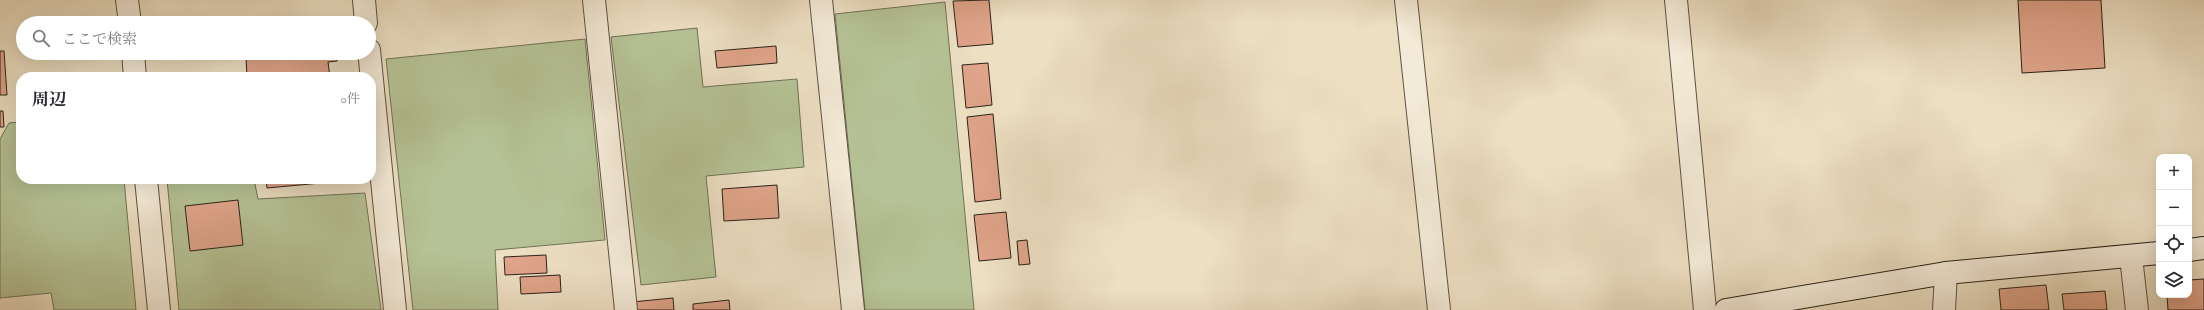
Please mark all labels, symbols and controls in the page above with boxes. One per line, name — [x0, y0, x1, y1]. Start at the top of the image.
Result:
search box — [16, 16, 376, 60]
icon: search — [30, 27, 52, 49]
text: ここで検索 — [62, 30, 137, 49]
text: 周辺 — [32, 90, 66, 111]
text: 0件 — [341, 91, 360, 108]
map controls — [2156, 154, 2192, 298]
button: + — [2156, 154, 2192, 190]
button: − — [2156, 190, 2192, 226]
button: locate — [2156, 226, 2192, 262]
button: layers — [2156, 262, 2192, 298]

